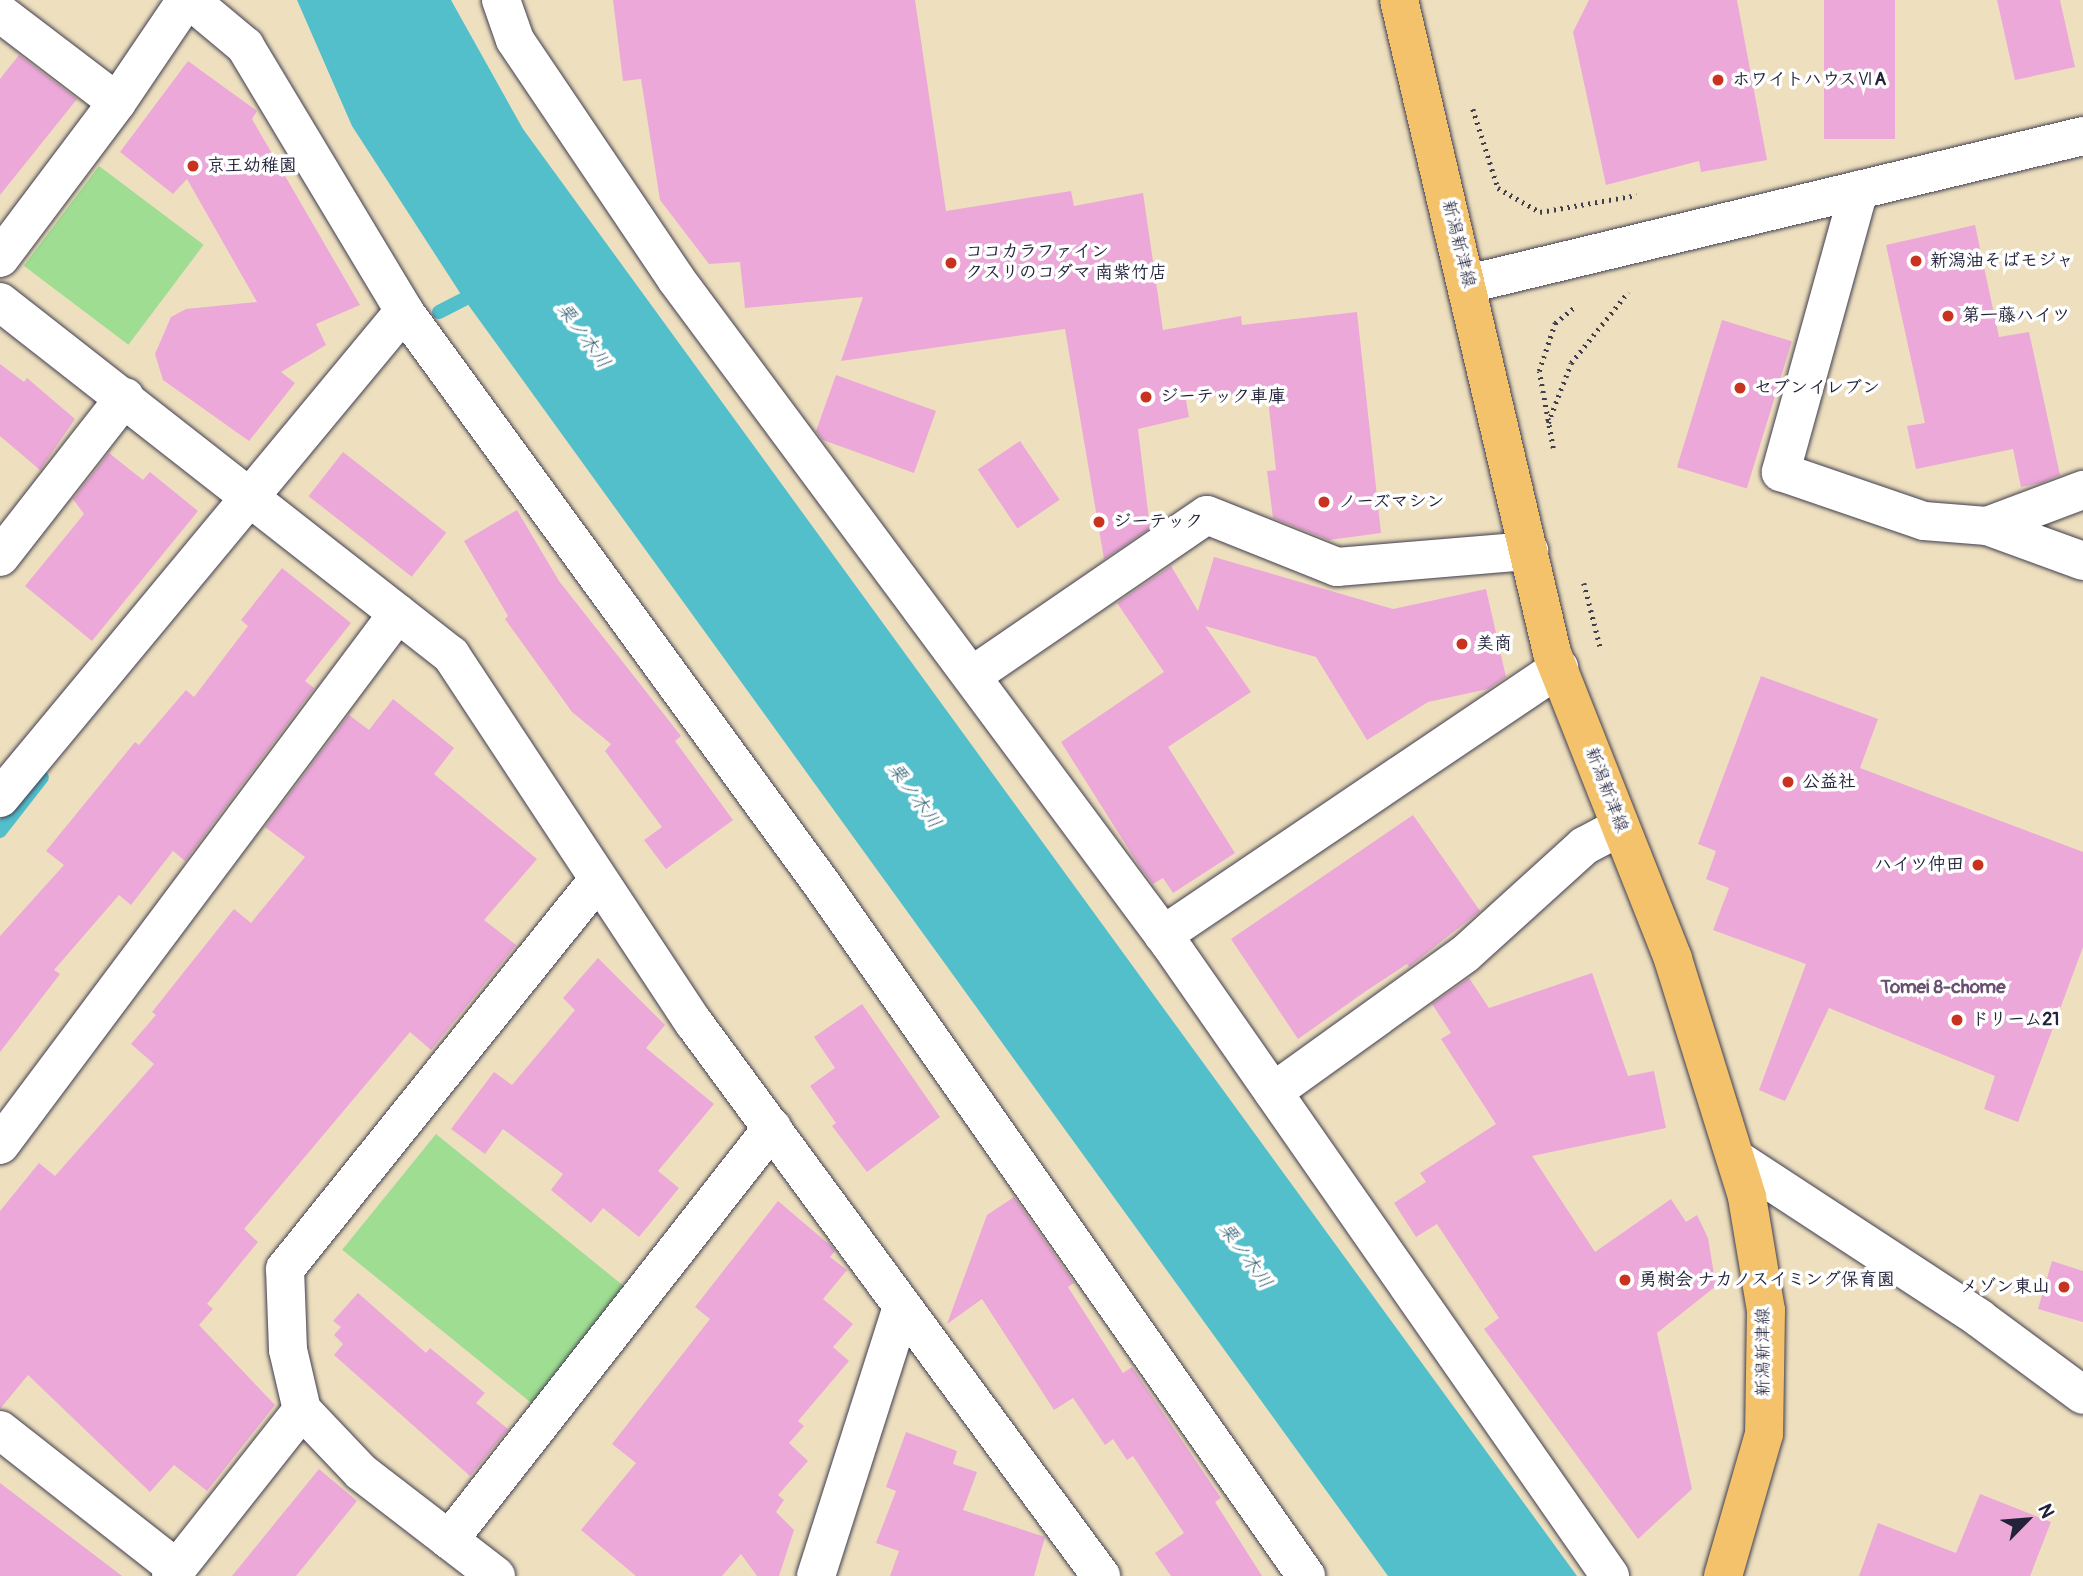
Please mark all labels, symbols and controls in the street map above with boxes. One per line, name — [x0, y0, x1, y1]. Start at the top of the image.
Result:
place label: ホワイトハウスⅥA — [1732, 69, 1888, 91]
marker: ホワイトハウスⅥA — [1710, 72, 1726, 88]
place label: 京王幼稚園 — [207, 155, 297, 177]
marker: 京王幼稚園 — [185, 158, 201, 174]
street label: 新潟新津線 — [1437, 198, 1479, 290]
place label: ココカラファイン クスリのコダマ 南紫竹店 — [965, 242, 1167, 284]
place label: 新潟油そばモジャ — [1930, 250, 2074, 272]
marker: 新潟油そばモジャ — [1908, 253, 1924, 269]
marker: ココカラファイン クスリのコダマ 南紫竹店 — [943, 255, 959, 271]
water label: 栗ノ木川 — [551, 299, 615, 373]
place label: 第一藤ハイツ — [1962, 305, 2070, 327]
marker: 第一藤ハイツ — [1940, 308, 1956, 324]
place label: セブンイレブン — [1754, 377, 1880, 399]
marker: セブンイレブン — [1732, 380, 1748, 396]
place label: ジーテック車庫 — [1160, 386, 1286, 408]
marker: ジーテック車庫 — [1138, 389, 1154, 405]
place label: ノーズマシン — [1338, 491, 1446, 513]
marker: ノーズマシン — [1316, 494, 1332, 510]
place label: ジーテック — [1113, 511, 1203, 533]
marker: ジーテック — [1091, 514, 1107, 530]
place label: 美商 — [1476, 633, 1512, 655]
marker: 美商 — [1454, 636, 1470, 652]
street label: 新潟新津線 — [1580, 744, 1632, 836]
water label: 栗ノ木川 — [882, 759, 946, 833]
place label: 公益社 — [1802, 771, 1856, 793]
marker: 公益社 — [1780, 774, 1796, 790]
place label: ハイツ仲田 — [1874, 854, 1964, 876]
marker: ハイツ仲田 — [1970, 857, 1986, 873]
district label: Tomei 8-chome — [1880, 977, 2006, 999]
place label: ドリーム21 — [1971, 1009, 2060, 1031]
marker: ドリーム21 — [1949, 1012, 1965, 1028]
water label: 栗ノ木川 — [1213, 1219, 1277, 1293]
place label: 勇樹会 ナカノスイミング保育園 — [1639, 1269, 1895, 1291]
marker: 勇樹会 ナカノスイミング保育園 — [1617, 1272, 1633, 1288]
place label: メゾン東山 — [1960, 1276, 2050, 1298]
marker: メゾン東山 — [2056, 1279, 2072, 1295]
street label: 新潟新津線 — [1753, 1307, 1775, 1397]
north arrow — [1992, 1485, 2062, 1555]
text: N — [2032, 1500, 2060, 1522]

